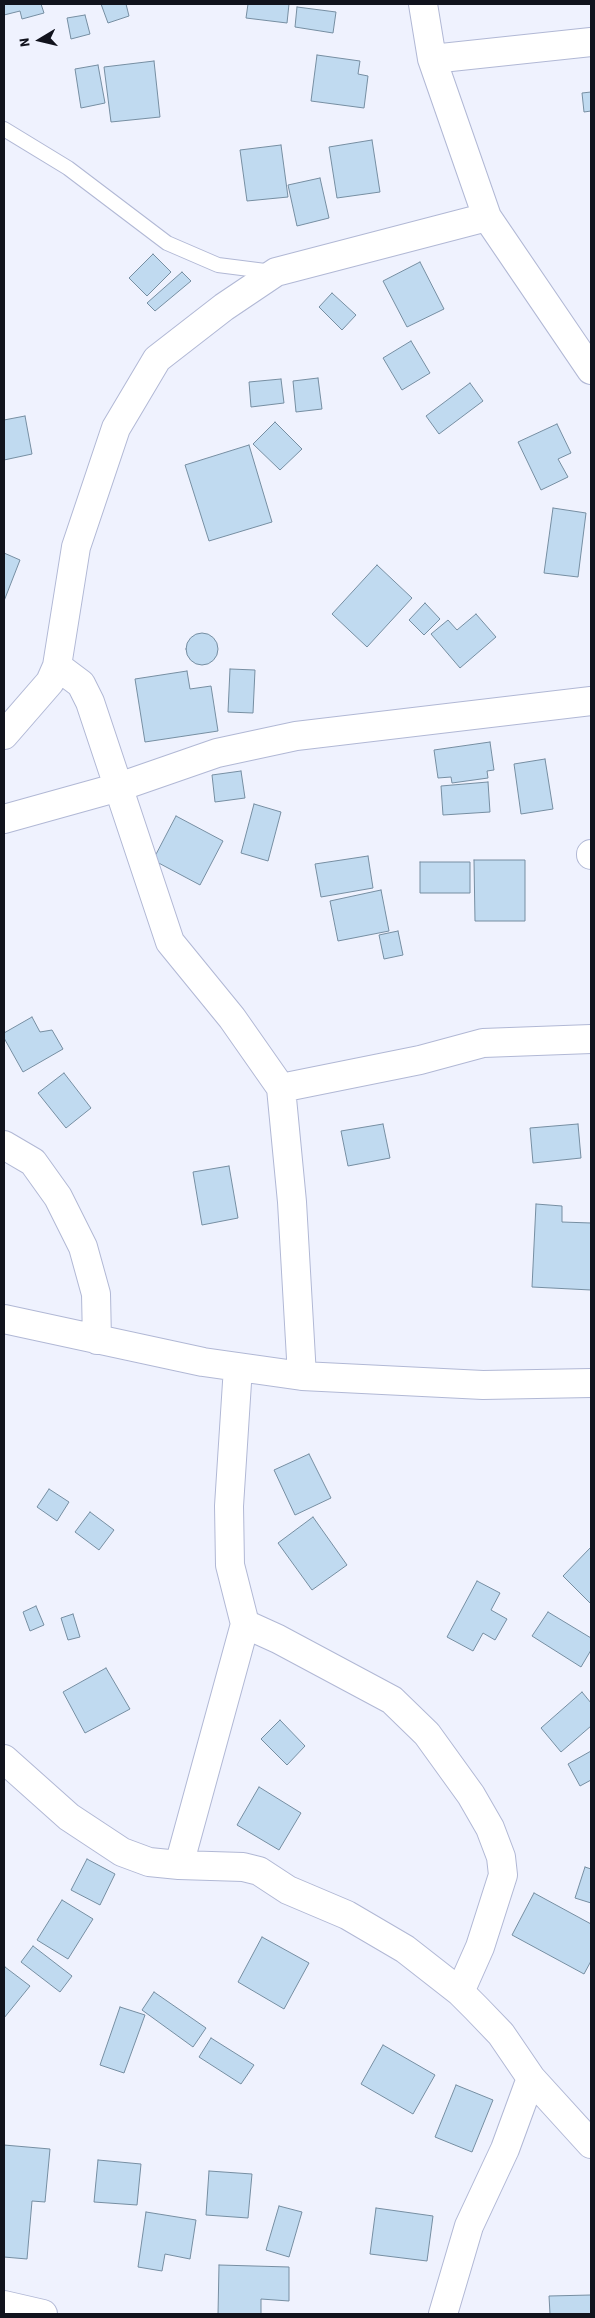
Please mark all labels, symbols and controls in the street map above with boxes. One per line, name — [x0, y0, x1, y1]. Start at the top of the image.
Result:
north arrow — [15, 15, 65, 65]
text: N — [15, 36, 36, 49]

